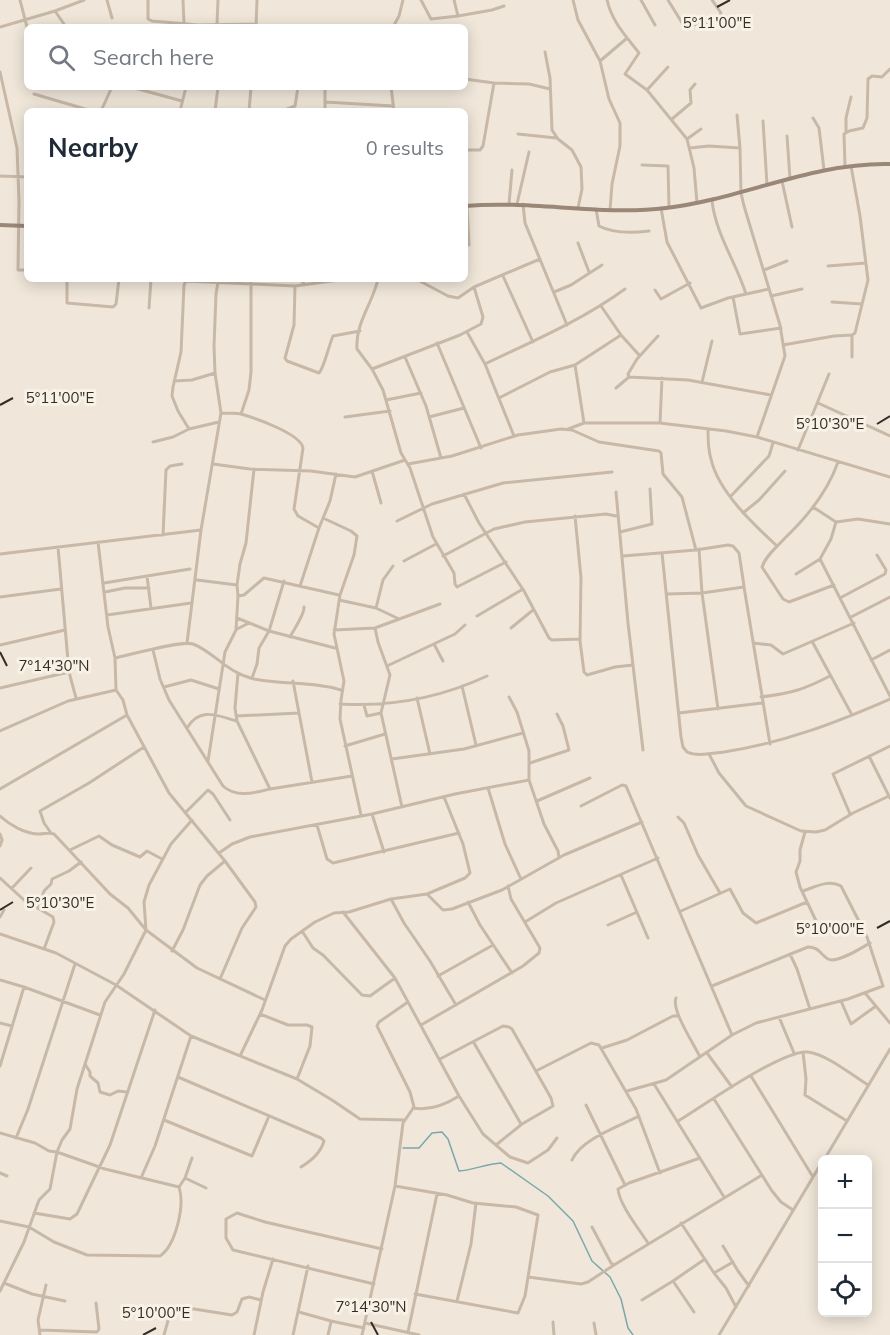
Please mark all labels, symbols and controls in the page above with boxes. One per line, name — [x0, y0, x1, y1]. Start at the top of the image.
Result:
text: 5°11'00"E — [683, 13, 751, 32]
search box — [24, 24, 468, 90]
icon: search — [45, 41, 78, 74]
text: Search here — [93, 43, 214, 71]
text: Nearby — [48, 131, 138, 164]
text: 0 results — [366, 135, 444, 160]
text: 5°11'00"E — [26, 388, 94, 407]
text: 5°10'30"E — [796, 414, 864, 433]
text: 7°14'30"N — [19, 656, 89, 675]
text: 5°10'30"E — [26, 893, 94, 912]
text: 5°10'00"E — [796, 919, 864, 938]
map controls — [818, 1155, 872, 1317]
button: + — [818, 1155, 872, 1209]
button: − — [818, 1209, 872, 1263]
button: locate — [818, 1263, 872, 1317]
text: 7°14'30"N — [336, 1297, 406, 1316]
text: 5°10'00"E — [122, 1303, 190, 1322]

